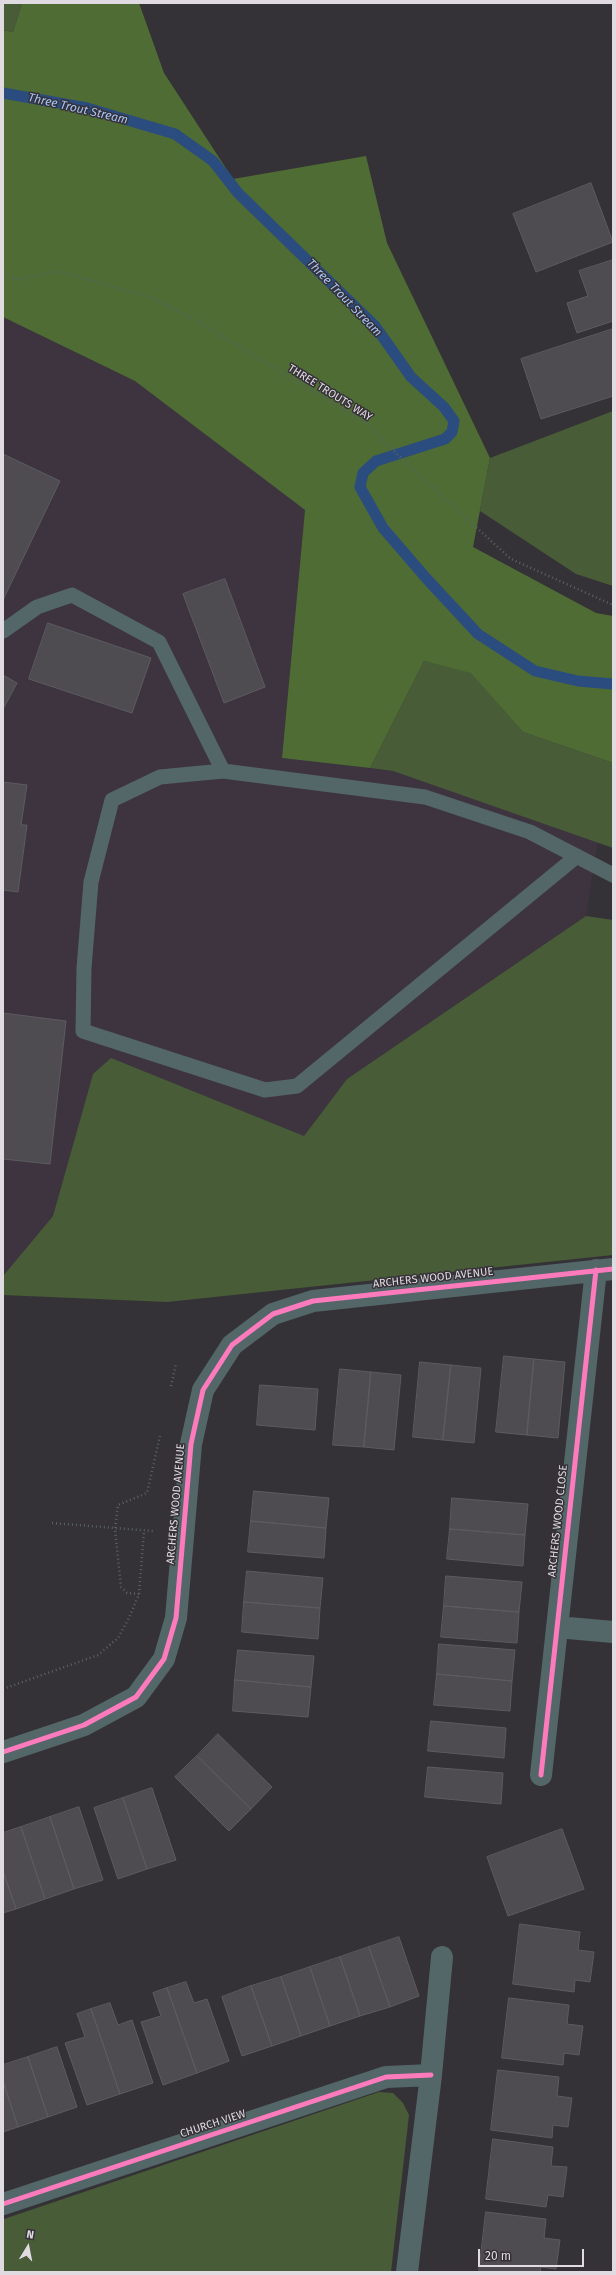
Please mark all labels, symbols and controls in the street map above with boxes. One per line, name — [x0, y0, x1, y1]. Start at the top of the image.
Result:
water label: Three Trout Stream — [27, 91, 129, 127]
water label: Three Trout Stream — [303, 256, 385, 340]
street label: THREE TROUTS WAY — [285, 362, 375, 424]
street label: ARCHERS WOOD AVENUE — [372, 1265, 494, 1291]
street label: ARCHERS WOOD AVENUE — [164, 1443, 188, 1565]
street label: ARCHERS WOOD CLOSE — [546, 1464, 570, 1578]
street label: CHURCH VIEW — [178, 2107, 248, 2141]
north arrow — [8, 2227, 48, 2267]
text: N — [25, 2228, 35, 2242]
scale bar — [480, 2241, 586, 2267]
text: 20 m — [485, 2249, 511, 2263]

